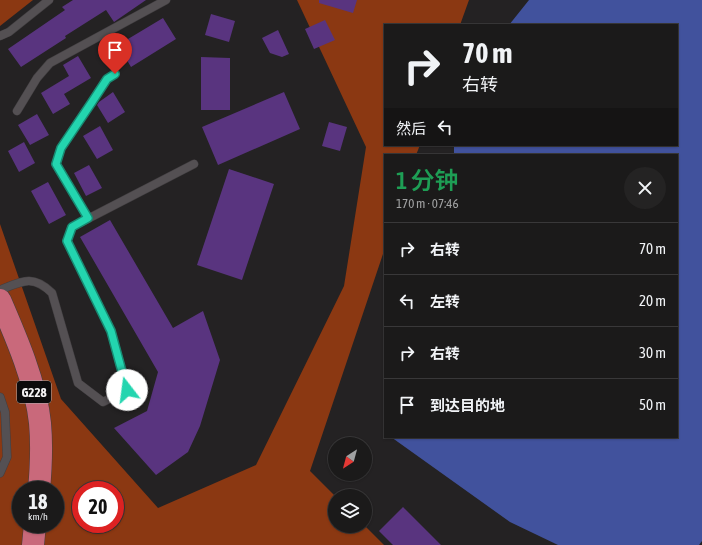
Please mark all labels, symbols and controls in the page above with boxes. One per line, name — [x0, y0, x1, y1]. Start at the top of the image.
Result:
pin — [98, 33, 132, 74]
text: 70 m — [462, 37, 512, 69]
icon: arrive — [104, 39, 126, 61]
icon: right — [396, 40, 448, 92]
text: 右转 — [462, 74, 498, 95]
icon: left — [434, 116, 456, 138]
text: 然后 — [396, 120, 426, 137]
text: 1 分钟 — [396, 167, 459, 194]
button: close — [624, 167, 666, 209]
text: 170 m · 07:46 — [396, 196, 459, 211]
icon: right — [396, 238, 418, 260]
text: 70 m — [639, 240, 666, 257]
text: 右转 — [430, 241, 460, 258]
icon: left — [396, 290, 418, 312]
text: 20 m — [639, 292, 666, 309]
text: 左转 — [430, 293, 460, 310]
icon: right — [396, 342, 418, 364]
text: 30 m — [639, 344, 666, 361]
text: 右转 — [430, 345, 460, 362]
position arrow — [106, 369, 148, 411]
road number: G228 — [17, 381, 51, 403]
icon: arrive — [396, 394, 418, 416]
text: 50 m — [639, 396, 666, 413]
text: 到达目的地 — [430, 397, 505, 414]
north arrow — [328, 437, 372, 481]
map controls — [328, 437, 372, 533]
speed limit sign: 20 — [72, 481, 124, 533]
button: layers — [328, 489, 372, 533]
text: 18 — [29, 490, 47, 513]
text: km/h — [28, 511, 48, 522]

